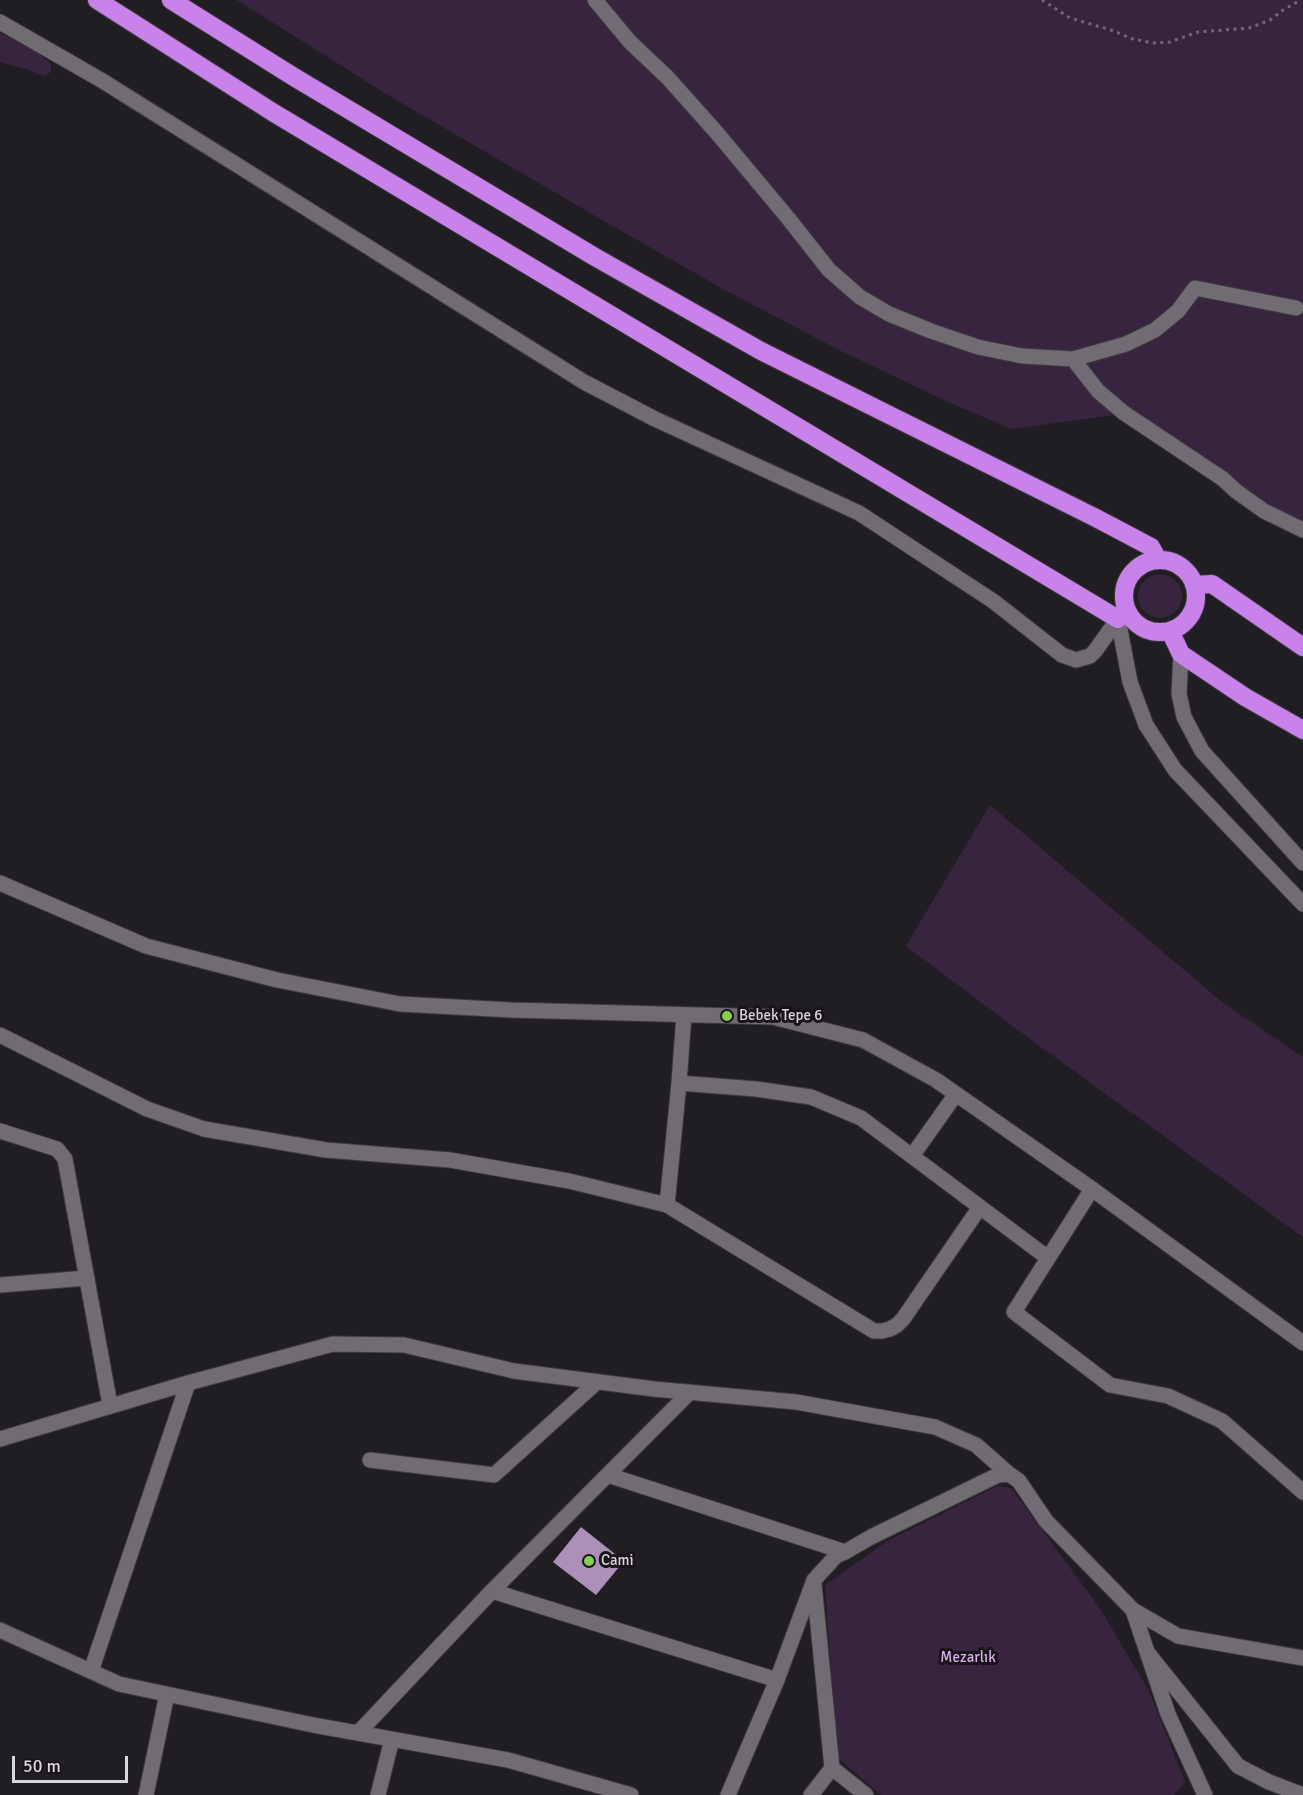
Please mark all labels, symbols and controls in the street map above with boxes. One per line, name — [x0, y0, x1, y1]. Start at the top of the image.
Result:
place label: Bebek Tepe 6 — [739, 1007, 822, 1025]
marker: Bebek Tepe 6 — [720, 1009, 734, 1023]
place label: Cami — [601, 1552, 634, 1570]
marker: Cami — [582, 1554, 596, 1568]
park label: Mezarlık — [940, 1649, 996, 1667]
scale bar — [15, 1744, 130, 1782]
text: 50 m — [23, 1755, 61, 1777]

